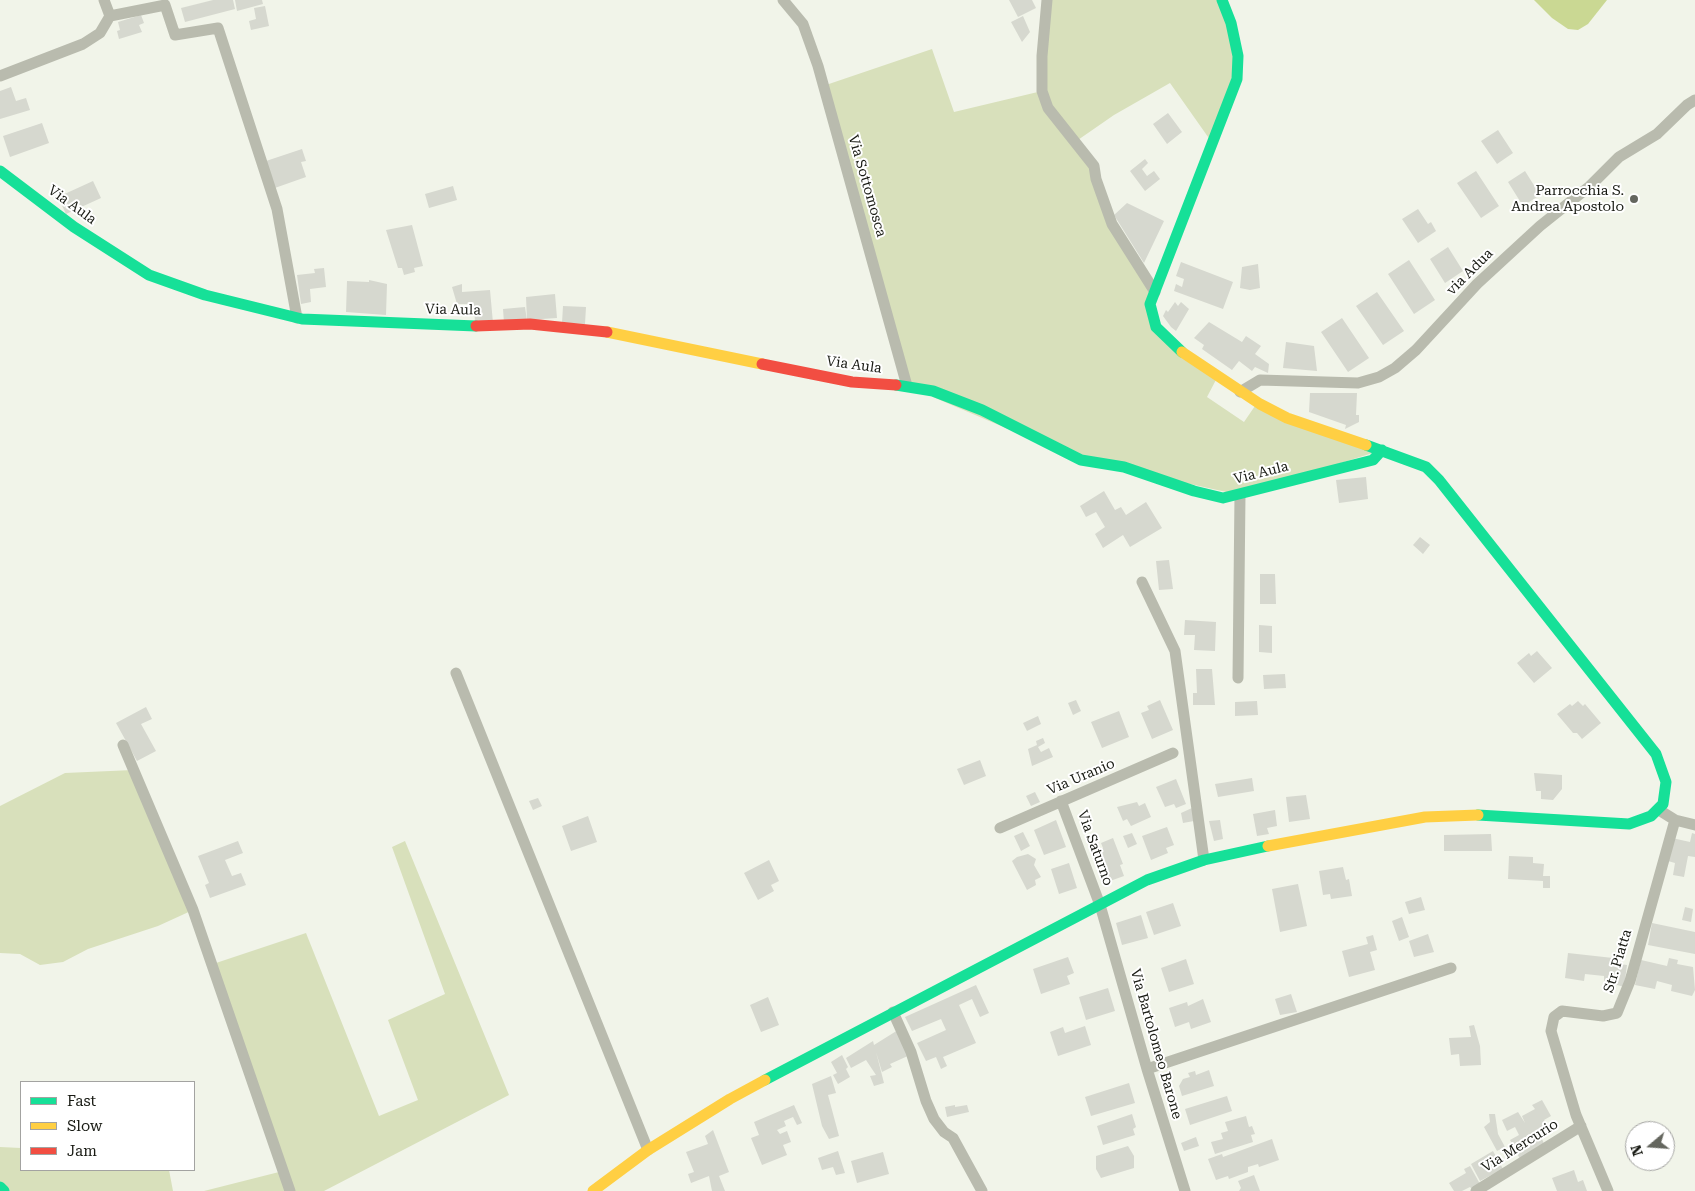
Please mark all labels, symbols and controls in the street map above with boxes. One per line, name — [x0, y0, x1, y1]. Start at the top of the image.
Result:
street label: Via Sottomosca — [844, 133, 890, 239]
street label: Via Aula — [45, 182, 99, 228]
place label: Parrocchia S. Andrea Apostolo — [1511, 183, 1624, 216]
marker: Parrocchia S. Andrea Apostolo — [1628, 193, 1640, 205]
street label: via Adua — [1443, 245, 1497, 299]
street label: Via Aula — [425, 301, 481, 319]
street label: Via Aula — [825, 353, 883, 377]
street label: Via Aula — [1232, 458, 1290, 488]
street label: Via Uranio — [1045, 755, 1117, 799]
street label: Via Saturno — [1074, 808, 1116, 888]
street label: Str. Piatta — [1600, 927, 1636, 995]
street label: Via Bartolomeo Barone — [1127, 967, 1185, 1121]
legend — [20, 1081, 195, 1171]
text: Fast — [67, 1092, 96, 1110]
street label: Via Mercurio — [1479, 1116, 1561, 1176]
text: Slow — [67, 1117, 102, 1135]
north arrow — [1625, 1121, 1675, 1171]
text: Jam — [67, 1142, 97, 1160]
text: N — [1627, 1143, 1646, 1158]

